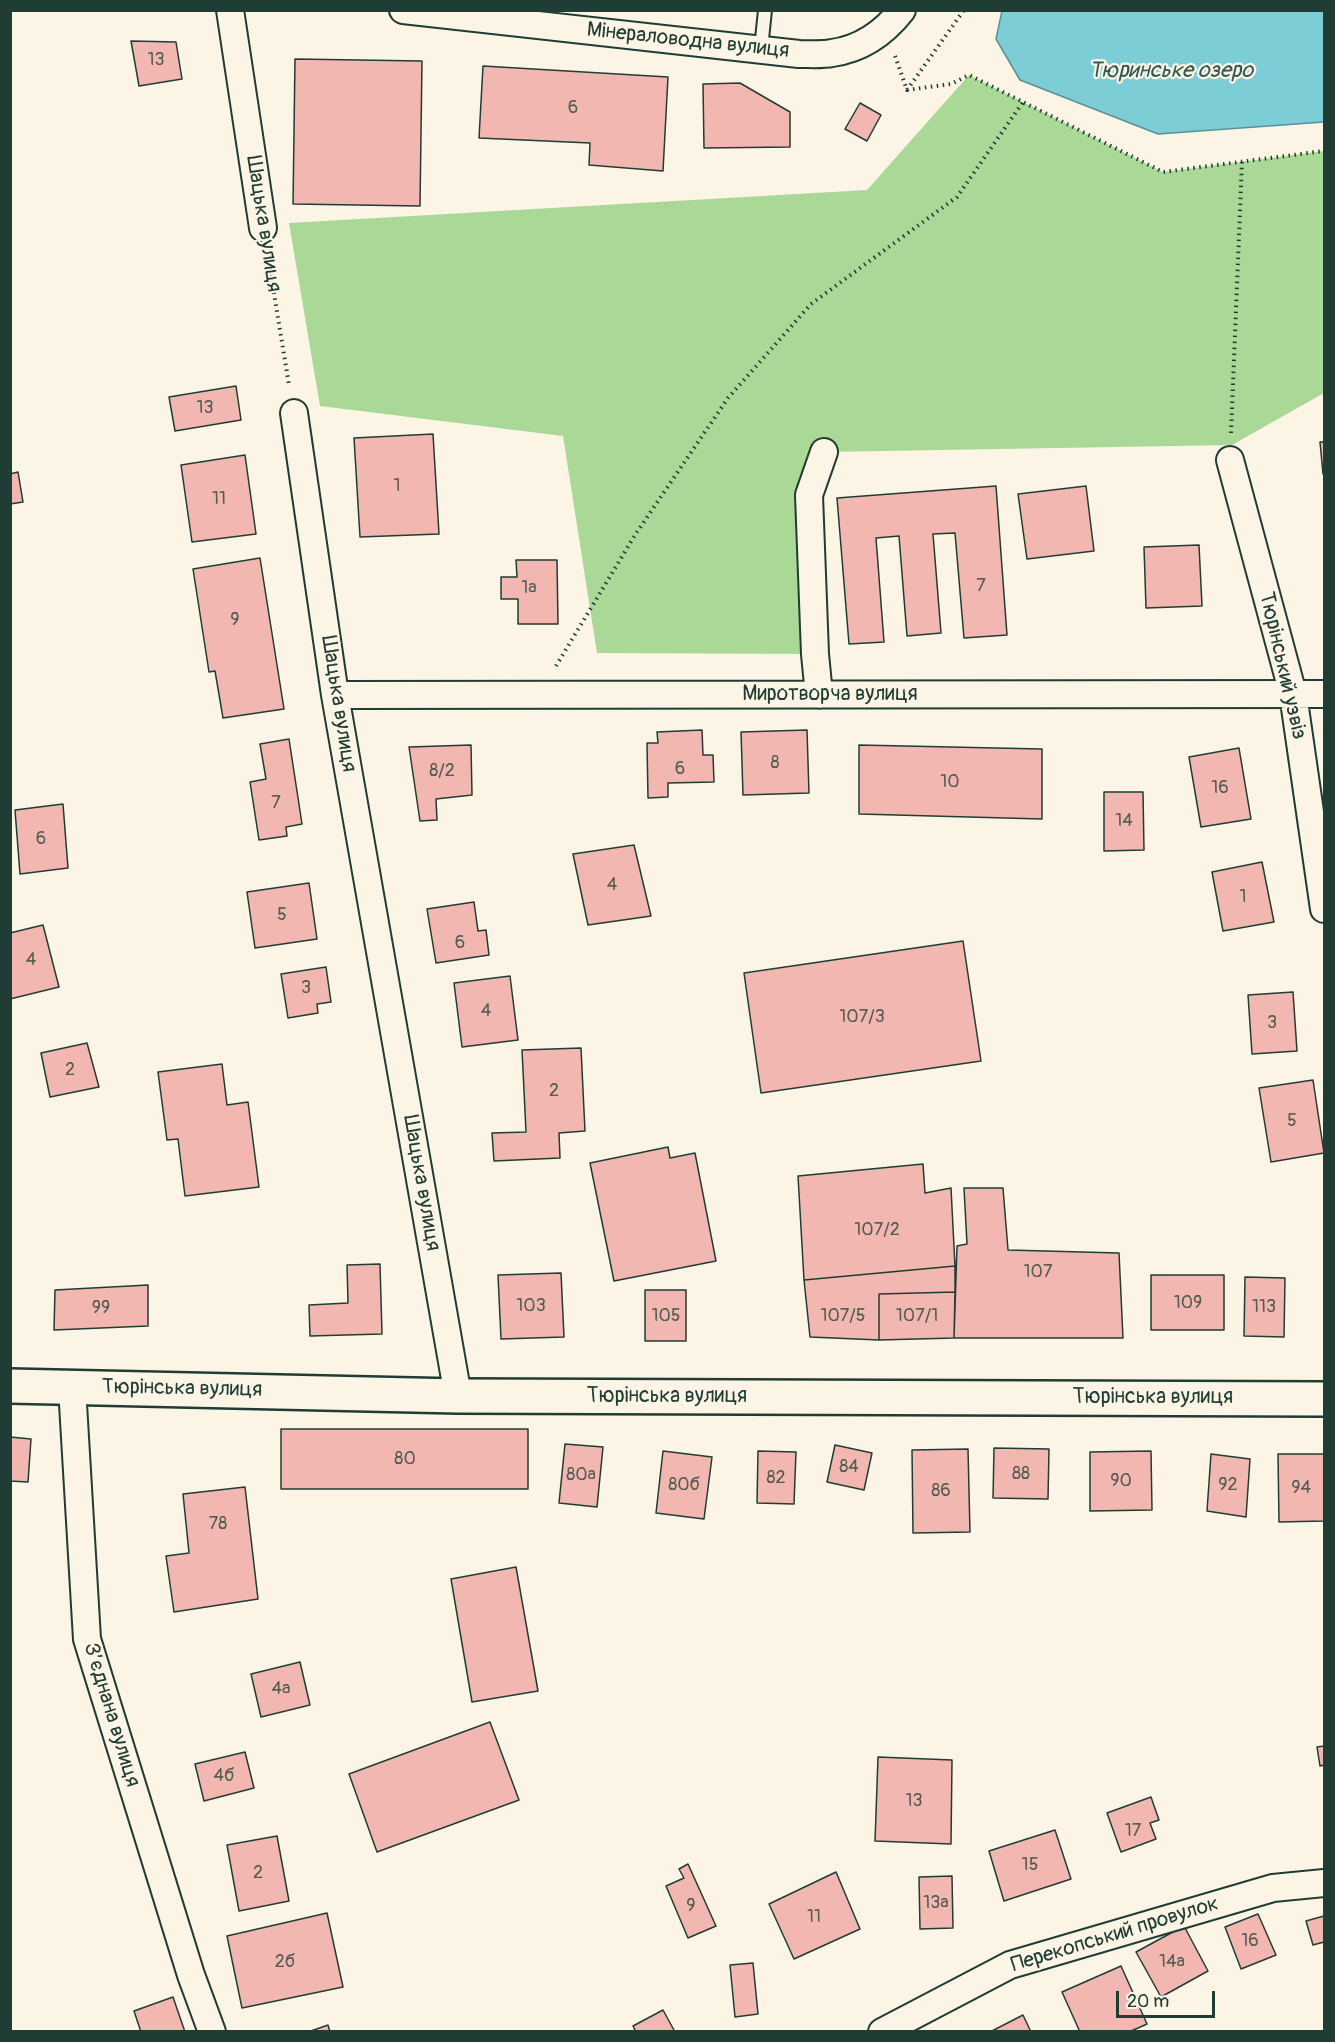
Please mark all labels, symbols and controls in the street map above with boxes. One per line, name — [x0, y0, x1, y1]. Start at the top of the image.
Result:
street label: Мінераловодна вулиця — [586, 18, 790, 64]
house number: 13 — [147, 49, 165, 71]
water label: Тюринське озеро — [1089, 58, 1253, 84]
house number: 6 — [568, 97, 578, 119]
street label: Шацька вулиця — [240, 154, 286, 294]
house number: 13 — [196, 397, 214, 419]
house number: 1 — [393, 475, 401, 497]
house number: 11 — [212, 488, 226, 510]
house number: 7 — [976, 575, 986, 597]
house number: 1а — [521, 577, 537, 599]
street label: Тюрінський узвіз — [1253, 590, 1311, 742]
house number: 9 — [230, 609, 240, 631]
street label: Шацька вулиця — [315, 634, 361, 774]
street label: Миротворча вулиця — [742, 682, 918, 708]
house number: 8 — [770, 752, 780, 774]
house number: 6 — [675, 758, 685, 780]
house number: 8/2 — [429, 760, 455, 782]
house number: 10 — [940, 771, 960, 793]
house number: 16 — [1211, 777, 1229, 799]
house number: 7 — [271, 792, 281, 814]
house number: 14 — [1115, 810, 1133, 832]
house number: 6 — [36, 828, 46, 850]
house number: 4 — [607, 874, 617, 896]
house number: 1 — [1239, 886, 1247, 908]
house number: 5 — [277, 904, 287, 926]
house number: 6 — [455, 932, 465, 954]
house number: 4 — [26, 949, 36, 971]
house number: 3 — [301, 977, 311, 999]
house number: 4 — [481, 1000, 491, 1022]
house number: 107/3 — [839, 1006, 885, 1028]
house number: 3 — [1267, 1012, 1277, 1034]
house number: 2 — [65, 1059, 75, 1081]
house number: 2 — [549, 1080, 559, 1102]
house number: 5 — [1287, 1110, 1297, 1132]
street label: Шацька вулиця — [397, 1113, 445, 1253]
house number: 107/2 — [854, 1219, 900, 1241]
house number: 107 — [1024, 1261, 1052, 1283]
house number: 109 — [1174, 1292, 1202, 1314]
house number: 103 — [516, 1295, 546, 1317]
house number: 113 — [1252, 1296, 1276, 1318]
house number: 99 — [92, 1297, 110, 1319]
house number: 105 — [651, 1305, 681, 1327]
house number: 107/5 — [820, 1305, 866, 1327]
house number: 107/1 — [896, 1305, 938, 1327]
street label: Тюрінська вулиця — [102, 1375, 262, 1403]
street label: Тюрінська вулиця — [587, 1384, 747, 1410]
street label: Тюрінська вулиця — [1073, 1385, 1233, 1411]
house number: 80 — [394, 1448, 416, 1470]
house number: 84 — [839, 1456, 859, 1478]
house number: 88 — [1012, 1463, 1030, 1485]
house number: 80а — [566, 1464, 596, 1486]
house number: 82 — [766, 1467, 786, 1489]
house number: 90 — [1110, 1470, 1132, 1492]
house number: 80б — [668, 1474, 700, 1496]
house number: 92 — [1218, 1474, 1238, 1496]
house number: 94 — [1291, 1477, 1311, 1499]
house number: 86 — [931, 1480, 951, 1502]
house number: 78 — [209, 1513, 227, 1535]
street label: З’єднана вулиця — [77, 1640, 145, 1790]
house number: 4а — [272, 1678, 290, 1700]
house number: 4б — [214, 1765, 234, 1787]
house number: 13 — [905, 1790, 923, 1812]
house number: 17 — [1125, 1820, 1141, 1842]
house number: 15 — [1022, 1854, 1038, 1876]
house number: 2 — [253, 1862, 263, 1884]
street label: Перекопський провулок — [1008, 1891, 1222, 1979]
house number: 13а — [923, 1892, 949, 1914]
house number: 9 — [686, 1895, 696, 1917]
house number: 11 — [807, 1906, 821, 1928]
house number: 16 — [1241, 1930, 1259, 1952]
house number: 2б — [275, 1951, 295, 1973]
house number: 14а — [1159, 1951, 1185, 1973]
scale bar — [1119, 1979, 1218, 2017]
text: 20 m — [1127, 1990, 1169, 2013]

